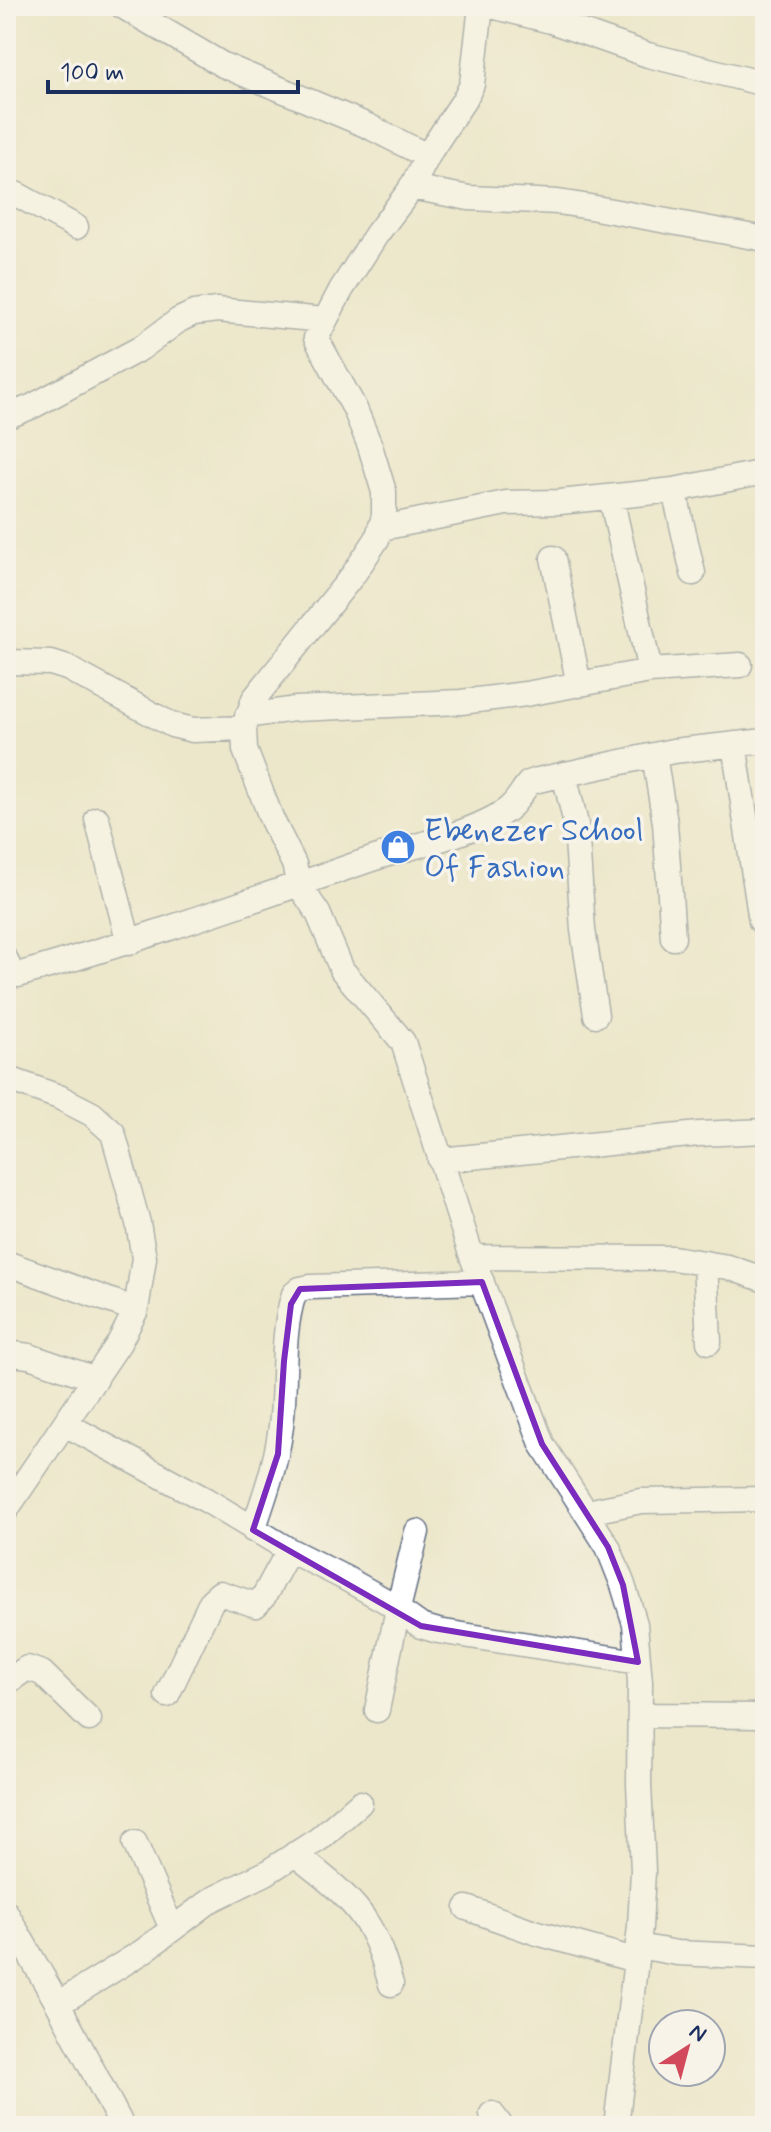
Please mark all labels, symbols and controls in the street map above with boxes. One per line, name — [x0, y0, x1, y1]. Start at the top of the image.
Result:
scale bar — [48, 44, 298, 94]
text: 100 m — [60, 58, 124, 89]
place label: Ebenezer School Of Fashion — [424, 810, 644, 889]
shop icon: Ebenezer School Of Fashion — [379, 828, 417, 866]
north arrow — [647, 2008, 727, 2088]
text: N — [683, 2018, 712, 2049]

